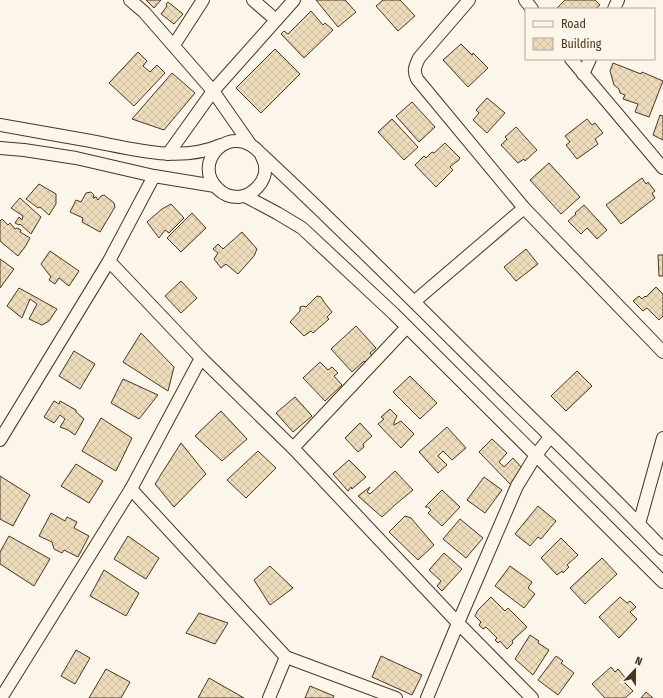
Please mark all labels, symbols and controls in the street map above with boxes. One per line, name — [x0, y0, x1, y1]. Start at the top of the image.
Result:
legend — [525, 8, 655, 60]
text: Road — [561, 17, 586, 31]
text: Building — [561, 37, 602, 51]
north arrow — [615, 650, 655, 690]
text: N — [633, 654, 644, 668]

